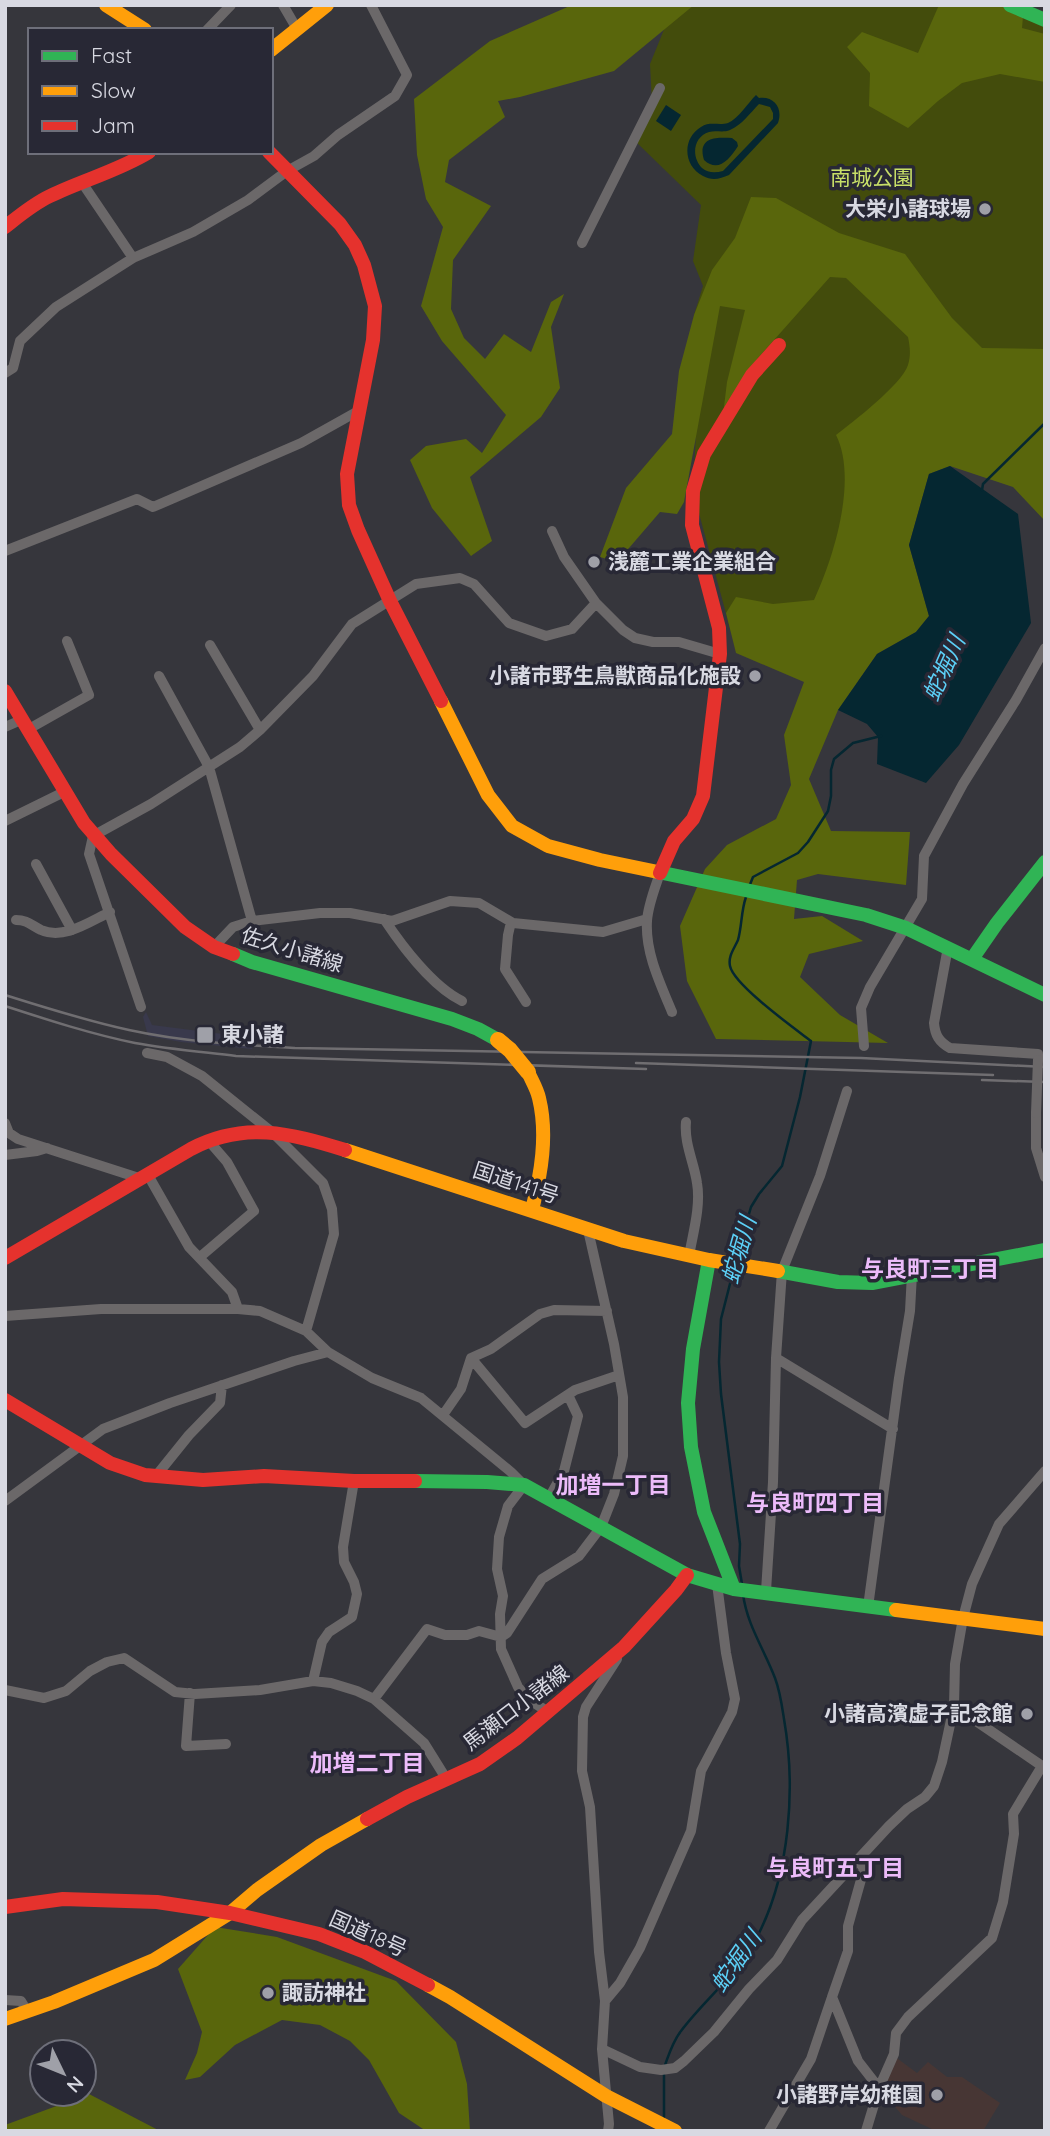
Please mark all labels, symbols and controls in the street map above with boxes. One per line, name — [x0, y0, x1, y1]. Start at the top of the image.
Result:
legend — [28, 28, 273, 154]
text: Fast — [91, 42, 132, 68]
text: Slow — [91, 77, 136, 103]
text: Jam — [91, 112, 135, 138]
park label: 南城公園 — [830, 164, 914, 190]
place label: 大栄小諸球場 — [845, 195, 971, 221]
marker: 大栄小諸球場 — [977, 201, 993, 217]
place label: 浅麓工業企業組合 — [608, 548, 776, 574]
marker: 浅麓工業企業組合 — [586, 554, 602, 570]
water label: 蛇堀川 — [916, 628, 972, 705]
place label: 小諸市野生鳥獣商品化施設 — [489, 662, 741, 688]
marker: 小諸市野生鳥獣商品化施設 — [747, 668, 763, 684]
street label: 佐久小諸線 — [238, 921, 346, 977]
place label: 東小諸 — [221, 1021, 284, 1047]
marker: 東小諸 — [195, 1025, 215, 1045]
street label: 国道141号 — [470, 1156, 563, 1208]
water label: 蛇堀川 — [715, 1210, 763, 1287]
district label: 与良町三丁目 — [861, 1254, 999, 1283]
district label: 加増一丁目 — [556, 1470, 671, 1499]
district label: 与良町四丁目 — [746, 1488, 884, 1517]
street label: 馬瀬口小諸線 — [457, 1659, 574, 1755]
place label: 小諸高濱虚子記念館 — [824, 1700, 1013, 1726]
marker: 小諸高濱虚子記念館 — [1019, 1706, 1035, 1722]
district label: 加増二丁目 — [310, 1748, 425, 1777]
district label: 与良町五丁目 — [766, 1853, 904, 1882]
street label: 国道18号 — [326, 1905, 411, 1962]
water label: 蛇堀川 — [704, 1922, 769, 1997]
place label: 諏訪神社 — [282, 1979, 366, 2005]
marker: 諏訪神社 — [260, 1985, 276, 2001]
north arrow — [28, 2038, 98, 2108]
text: N — [62, 2071, 89, 2098]
place label: 小諸野岸幼稚園 — [776, 2081, 923, 2107]
marker: 小諸野岸幼稚園 — [929, 2087, 945, 2103]

